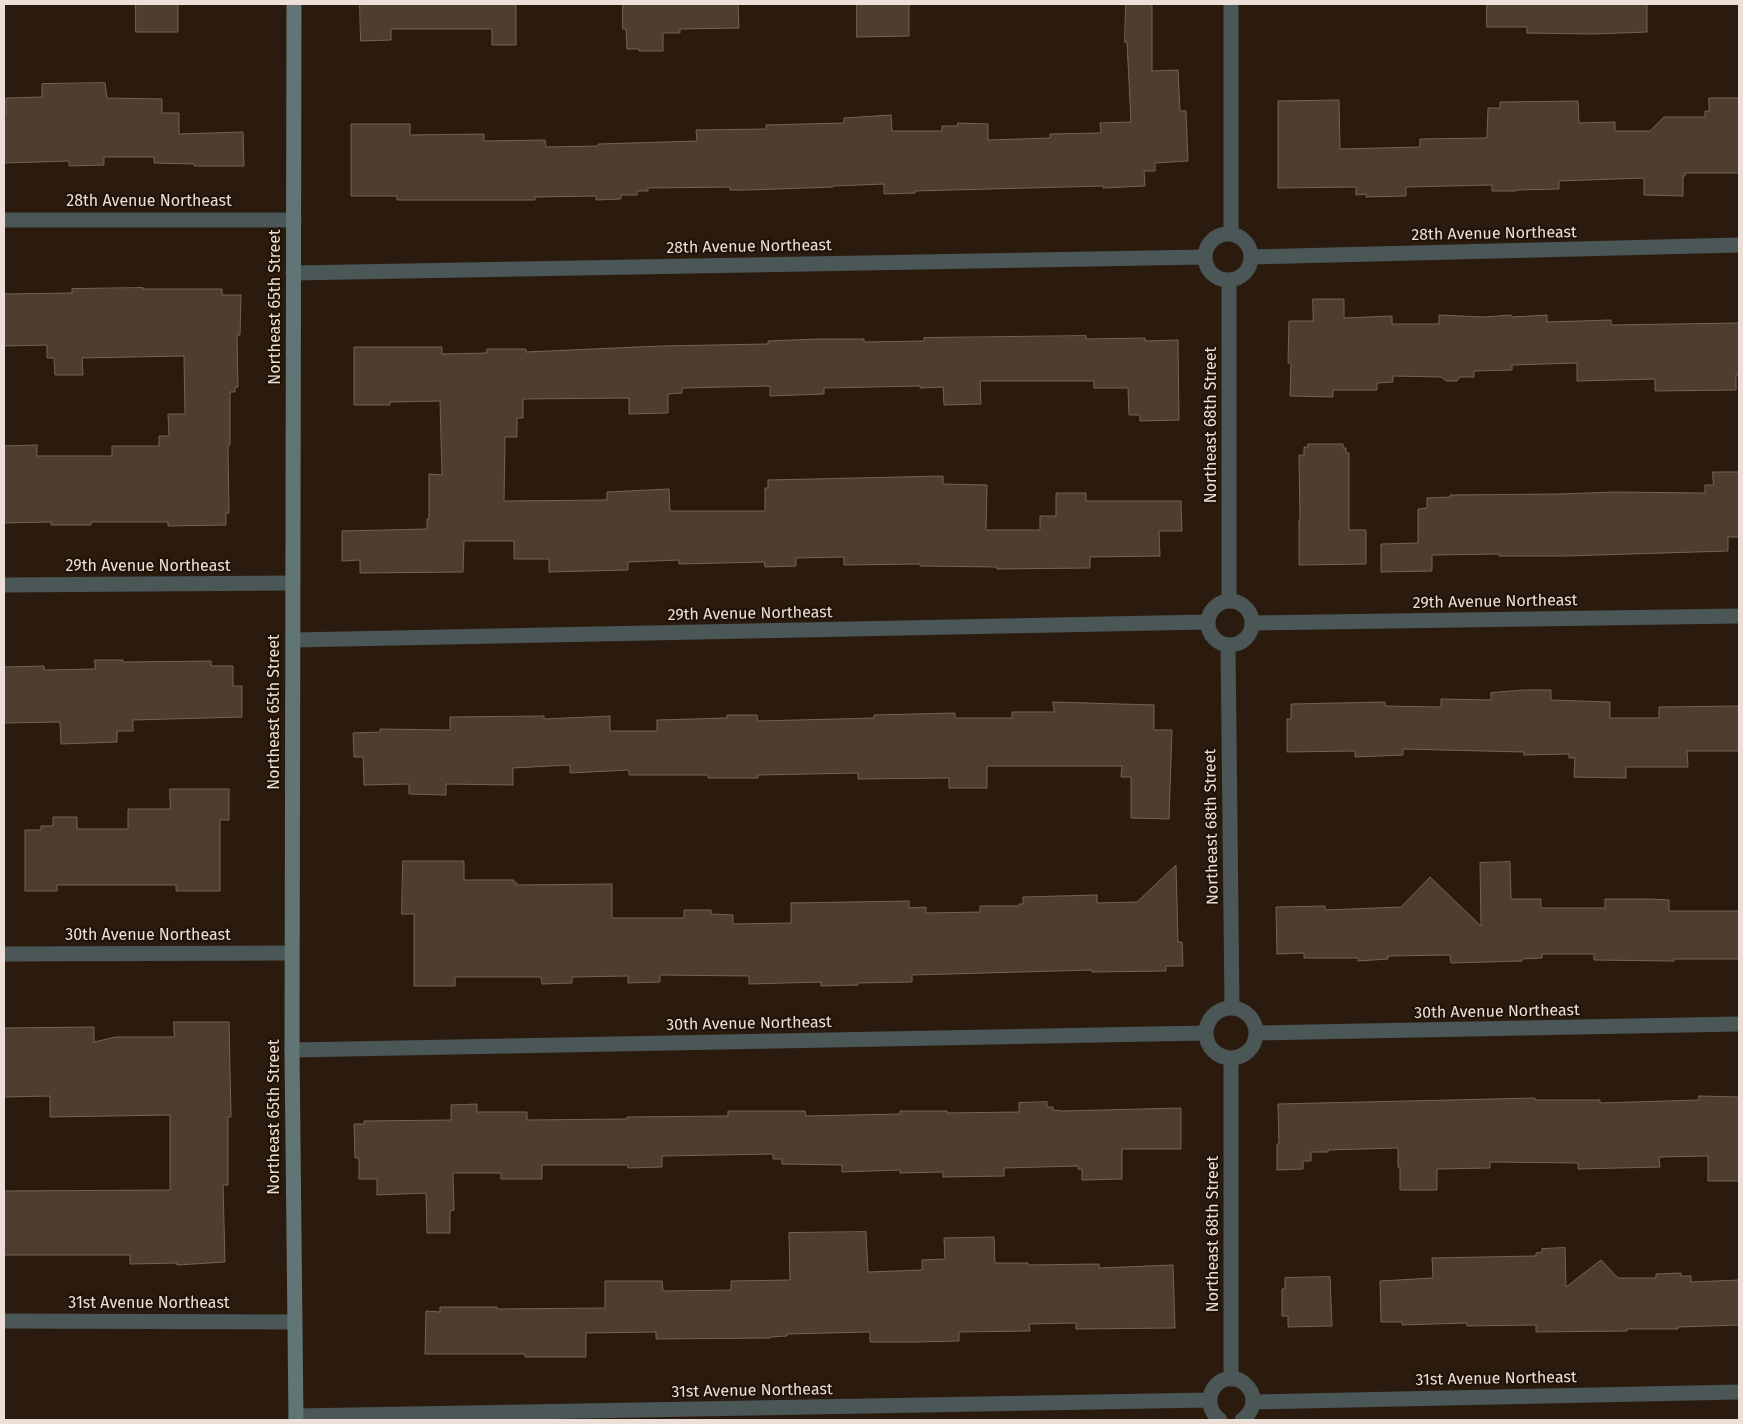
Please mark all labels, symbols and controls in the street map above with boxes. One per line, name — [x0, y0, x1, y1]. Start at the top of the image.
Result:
street label: 28th Avenue Northeast — [66, 192, 232, 212]
street label: 28th Avenue Northeast — [1411, 223, 1577, 245]
street label: Northeast 65th Street — [266, 229, 286, 385]
street label: 28th Avenue Northeast — [666, 236, 832, 258]
street label: Northeast 68th Street — [1202, 347, 1222, 503]
street label: 29th Avenue Northeast — [66, 557, 230, 577]
street label: 29th Avenue Northeast — [1412, 591, 1578, 613]
street label: 29th Avenue Northeast — [667, 603, 833, 625]
street label: Northeast 65th Street — [265, 634, 285, 790]
street label: Northeast 68th Street — [1201, 749, 1223, 905]
street label: 30th Avenue Northeast — [65, 926, 231, 946]
street label: 30th Avenue Northeast — [1414, 1001, 1580, 1023]
street label: 30th Avenue Northeast — [666, 1013, 832, 1035]
street label: Northeast 65th Street — [265, 1039, 285, 1195]
street label: Northeast 68th Street — [1204, 1156, 1224, 1312]
street label: 31st Avenue Northeast — [68, 1294, 230, 1314]
street label: 31st Avenue Northeast — [1415, 1368, 1577, 1390]
street label: 31st Avenue Northeast — [671, 1380, 833, 1402]

